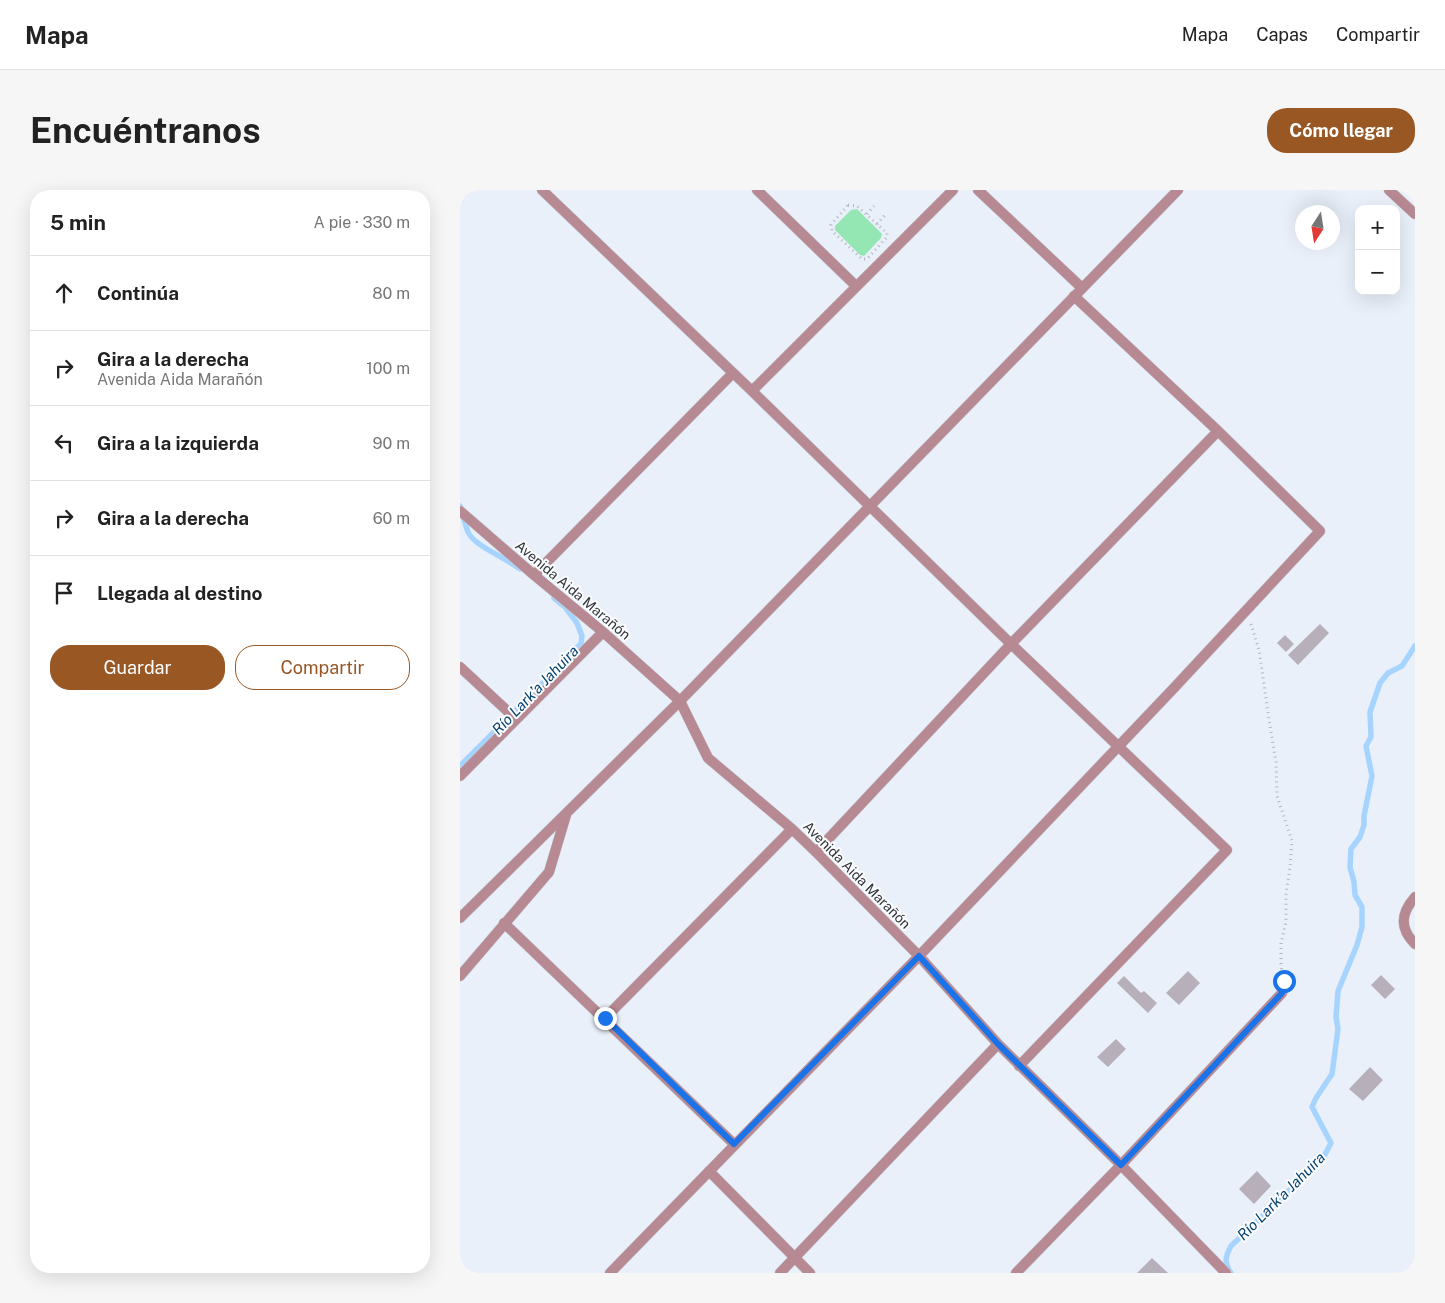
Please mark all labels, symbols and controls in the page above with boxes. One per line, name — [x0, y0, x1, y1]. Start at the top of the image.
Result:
text: Mapa — [25, 21, 89, 49]
text: Mapa — [1182, 24, 1228, 45]
text: Capas — [1256, 24, 1308, 45]
text: Compartir — [1336, 24, 1420, 45]
button: Cómo llegar — [1267, 108, 1415, 153]
text: Encuéntranos — [30, 110, 261, 151]
north arrow — [1295, 205, 1340, 250]
map controls — [1355, 205, 1400, 295]
button: + — [1355, 205, 1400, 250]
text: 5 min — [50, 210, 106, 235]
text: A pie · 330 m — [313, 213, 410, 232]
button: − — [1355, 250, 1400, 295]
icon: ahead — [50, 279, 78, 307]
text: Continúa — [97, 282, 179, 304]
text: 80 m — [372, 284, 410, 303]
text: Gira a la derecha — [97, 348, 249, 370]
icon: right — [50, 354, 78, 382]
text: 100 m — [366, 359, 410, 378]
text: Avenida Aida Marañón — [97, 370, 263, 389]
icon: left — [50, 429, 78, 457]
text: Gira a la izquierda — [97, 432, 259, 454]
text: 90 m — [373, 434, 410, 453]
icon: right — [50, 504, 78, 532]
text: Gira a la derecha — [97, 507, 249, 529]
text: 60 m — [373, 509, 410, 528]
street label: Avenida Aida Marañón — [512, 537, 634, 643]
icon: arrive — [50, 579, 78, 607]
text: Llegada al destino — [97, 582, 262, 604]
water label: Río Lark’a Jahuira — [488, 642, 582, 738]
button: Guardar — [50, 645, 225, 690]
button: Compartir — [235, 645, 410, 690]
street label: Avenida Aida Marañón — [800, 818, 914, 932]
route start — [1273, 970, 1296, 993]
route end — [594, 1007, 617, 1030]
water label: Río Lark’a Jahuira — [1234, 1149, 1328, 1243]

